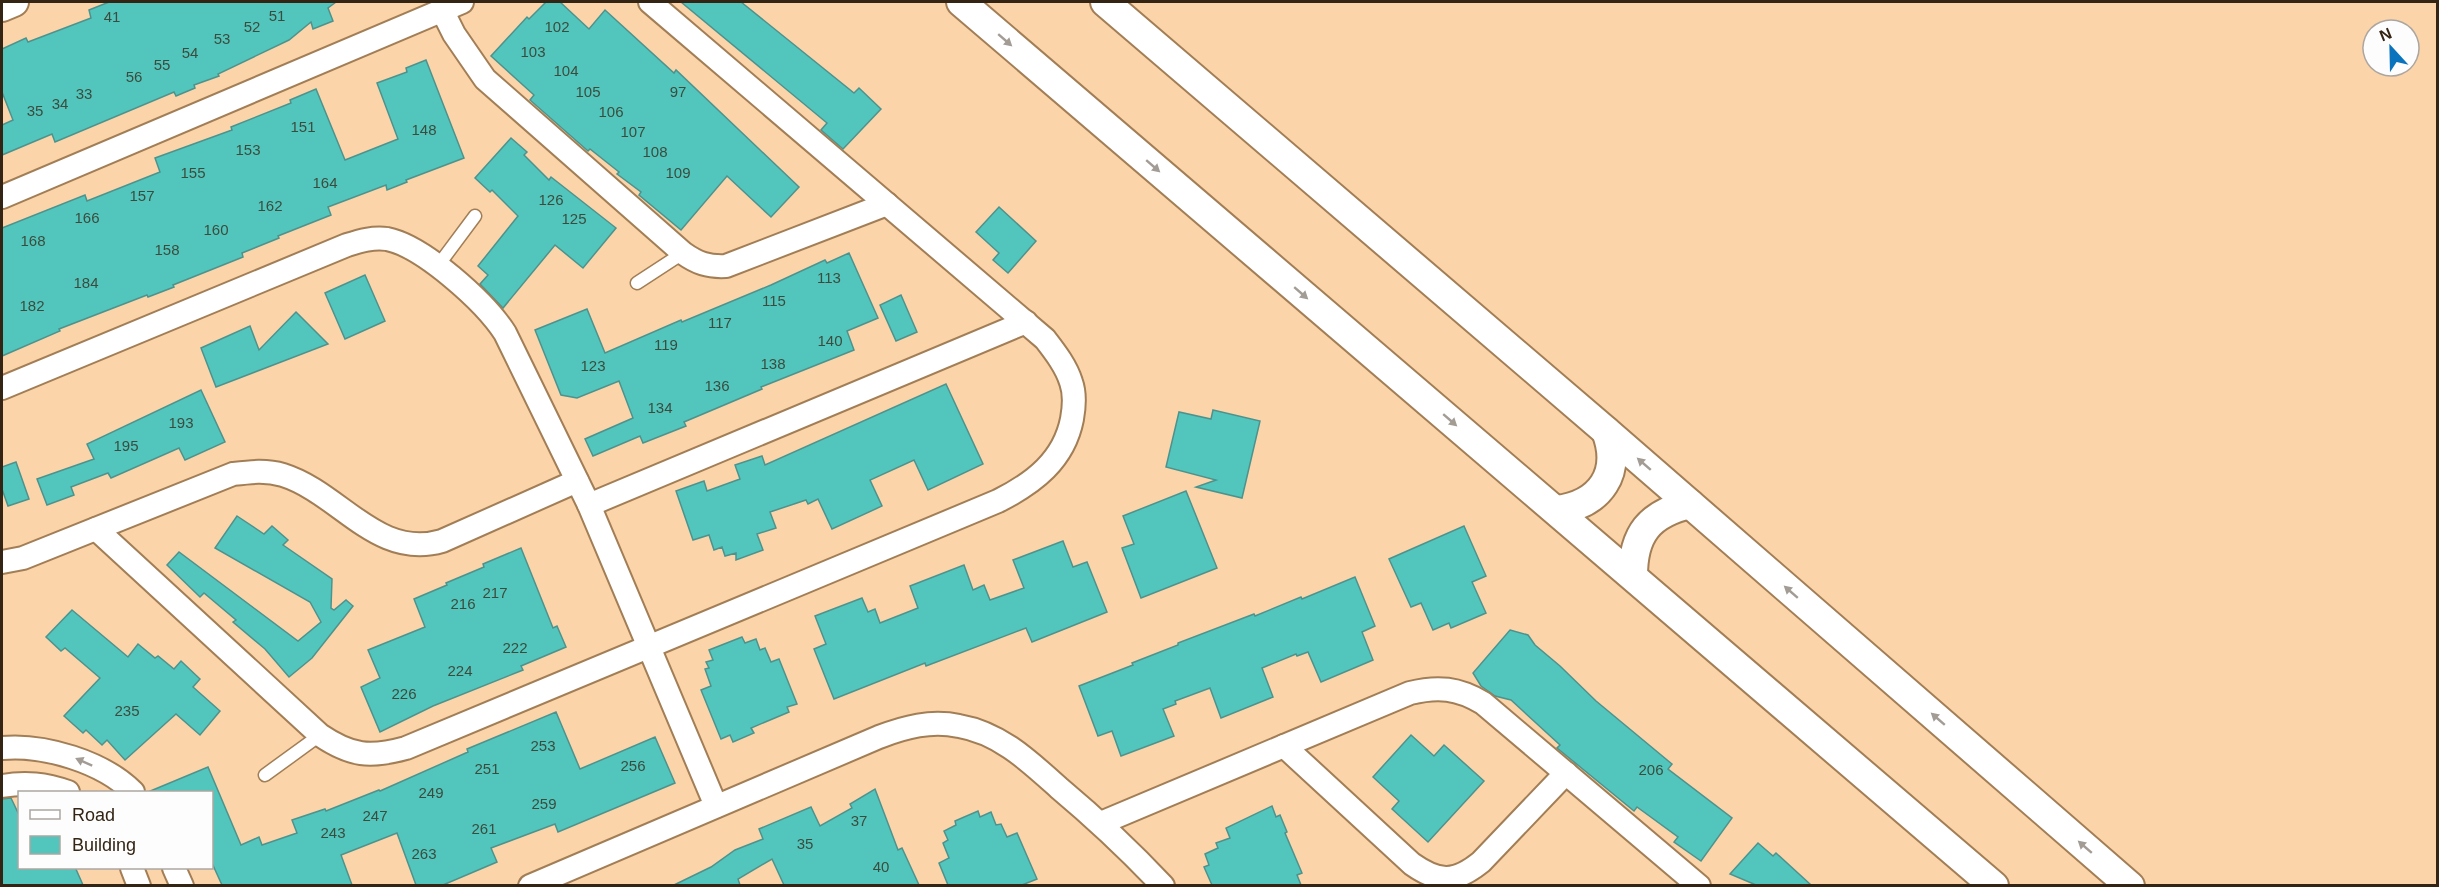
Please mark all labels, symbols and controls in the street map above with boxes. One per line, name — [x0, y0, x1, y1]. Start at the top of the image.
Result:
house number: 51 — [269, 7, 285, 24]
house number: 41 — [104, 8, 120, 25]
house number: 52 — [244, 18, 260, 35]
house number: 102 — [544, 18, 570, 35]
north arrow — [2361, 18, 2421, 78]
text: N — [2377, 25, 2394, 45]
house number: 53 — [214, 30, 230, 47]
one-way arrow — [997, 33, 1013, 46]
house number: 103 — [520, 43, 546, 60]
house number: 54 — [182, 44, 198, 61]
house number: 55 — [154, 56, 170, 73]
house number: 104 — [553, 62, 579, 79]
house number: 56 — [126, 68, 142, 85]
house number: 105 — [575, 83, 601, 100]
house number: 97 — [670, 83, 686, 100]
house number: 33 — [76, 85, 92, 102]
house number: 34 — [52, 95, 68, 112]
house number: 35 — [27, 102, 43, 119]
house number: 106 — [598, 103, 624, 120]
house number: 151 — [290, 118, 316, 135]
house number: 148 — [411, 121, 437, 138]
house number: 107 — [620, 123, 646, 140]
house number: 153 — [235, 141, 261, 158]
house number: 108 — [642, 143, 668, 160]
one-way arrow — [1145, 160, 1161, 173]
house number: 155 — [180, 164, 206, 181]
house number: 109 — [665, 164, 691, 181]
house number: 164 — [312, 174, 338, 191]
house number: 157 — [129, 187, 155, 204]
house number: 126 — [538, 191, 564, 208]
house number: 162 — [257, 197, 283, 214]
house number: 166 — [74, 209, 100, 226]
house number: 125 — [561, 210, 587, 227]
house number: 160 — [203, 221, 229, 238]
house number: 168 — [20, 232, 46, 249]
house number: 158 — [154, 241, 180, 258]
house number: 113 — [817, 269, 841, 286]
house number: 184 — [73, 274, 99, 291]
one-way arrow — [1293, 286, 1308, 299]
house number: 115 — [762, 292, 786, 309]
house number: 182 — [19, 297, 45, 314]
house number: 117 — [708, 314, 732, 331]
house number: 140 — [817, 332, 843, 349]
house number: 119 — [654, 336, 678, 353]
house number: 138 — [760, 355, 786, 372]
house number: 123 — [580, 357, 606, 374]
house number: 136 — [704, 377, 730, 394]
house number: 134 — [647, 399, 673, 416]
one-way arrow — [1442, 413, 1457, 426]
house number: 193 — [168, 414, 194, 431]
house number: 195 — [113, 437, 139, 454]
one-way arrow — [1637, 458, 1652, 471]
house number: 217 — [482, 584, 508, 601]
one-way arrow — [1784, 586, 1799, 599]
house number: 216 — [450, 595, 476, 612]
house number: 222 — [502, 639, 528, 656]
house number: 224 — [447, 662, 473, 679]
house number: 226 — [391, 685, 417, 702]
house number: 235 — [114, 702, 140, 719]
one-way arrow — [1930, 713, 1946, 726]
house number: 253 — [530, 737, 556, 754]
house number: 256 — [620, 757, 646, 774]
one-way arrow — [75, 758, 92, 767]
house number: 251 — [474, 760, 500, 777]
house number: 206 — [1638, 761, 1664, 778]
house number: 249 — [418, 784, 444, 801]
legend — [18, 791, 213, 869]
house number: 259 — [531, 795, 557, 812]
text: Road — [72, 805, 115, 825]
house number: 247 — [362, 807, 388, 824]
house number: 37 — [851, 812, 867, 829]
house number: 261 — [471, 820, 497, 837]
house number: 243 — [320, 824, 346, 841]
text: Building — [72, 835, 136, 855]
house number: 35 — [797, 835, 813, 852]
one-way arrow — [2078, 841, 2093, 854]
house number: 263 — [411, 845, 437, 862]
house number: 40 — [873, 858, 889, 875]

